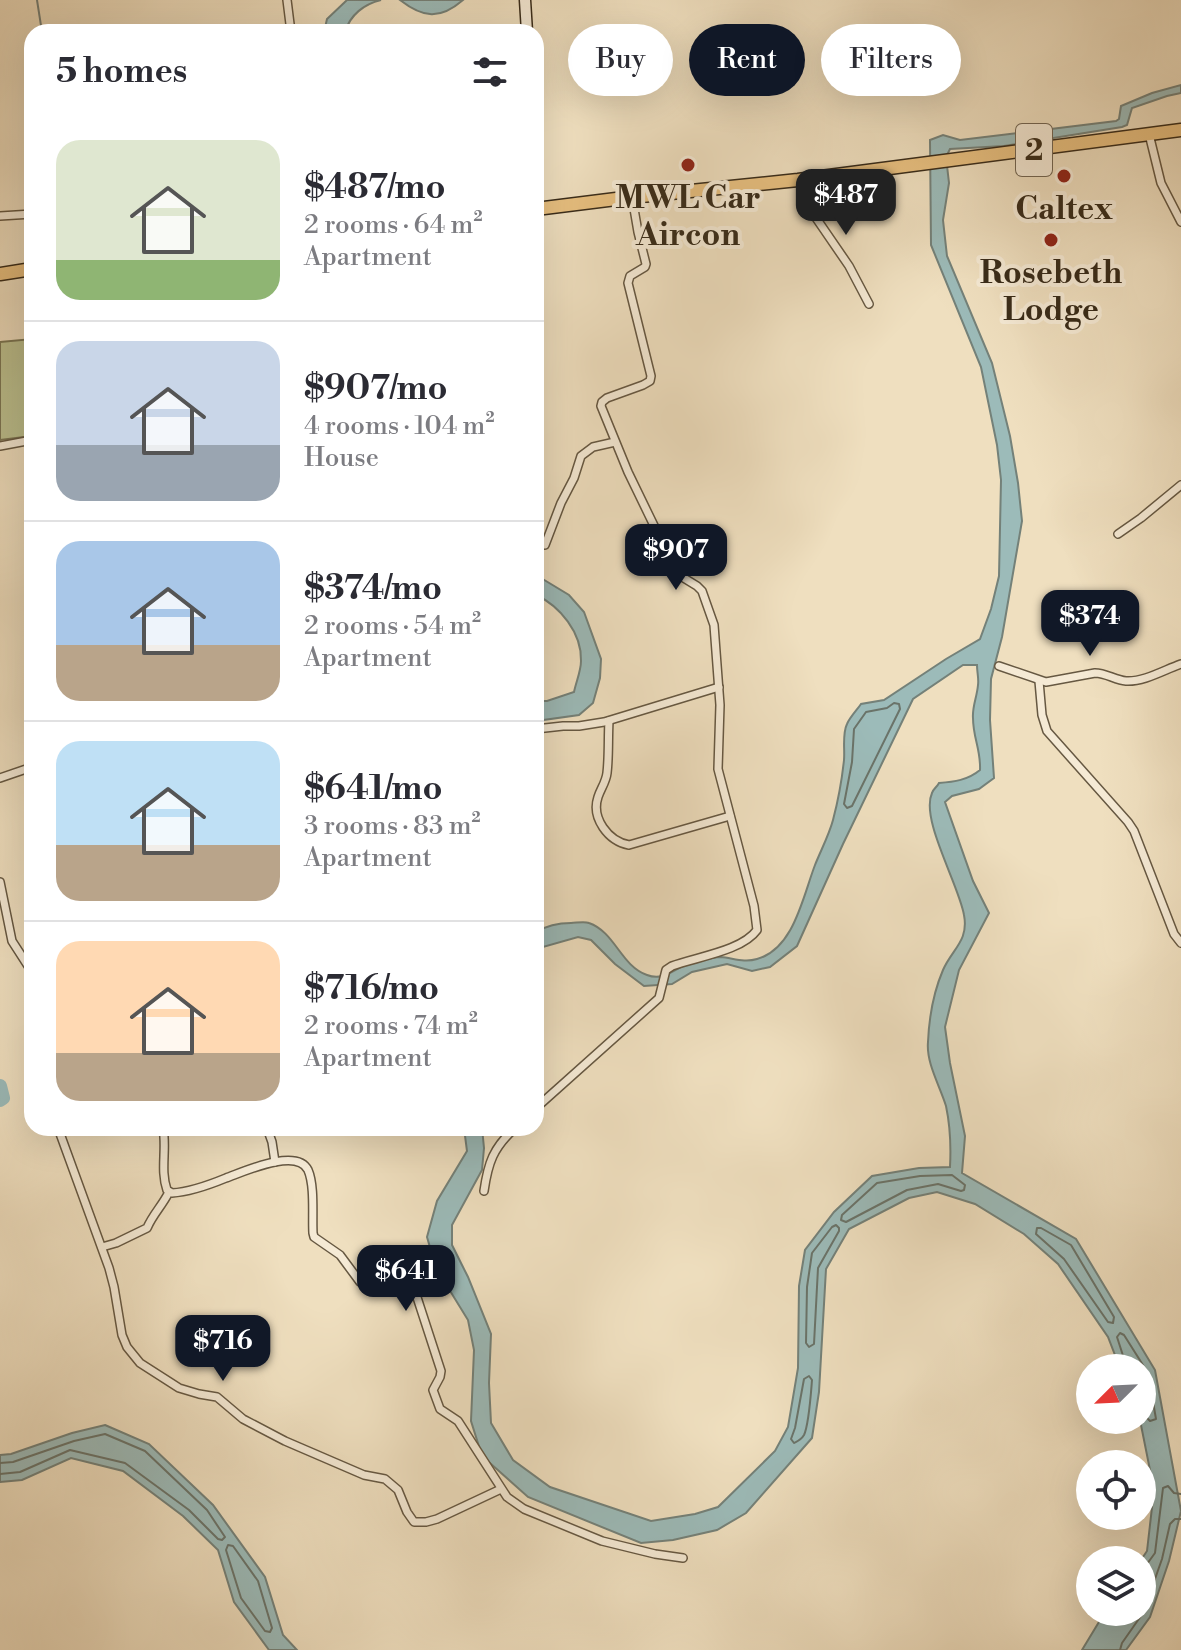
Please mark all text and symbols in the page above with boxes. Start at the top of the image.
chip: Buy [568,24,673,96]
chip: Rent [689,24,805,96]
chip: Filters [821,24,961,96]
icon: filters [468,50,512,94]
text: 5 homes [56,51,187,93]
road number: 2 [1016,124,1052,176]
marker: MWL Car Aircon [679,156,697,174]
text: $487/mo [304,167,445,209]
marker: Caltex [1055,167,1073,185]
pin: $487 [799,169,893,237]
icon: home [120,172,216,268]
place label: MWL Car Aircon [615,178,761,255]
text: $487 [814,179,878,211]
place label: Caltex [1015,189,1113,229]
text: 2 rooms · 64 m² [304,209,483,241]
marker: Rosebeth Lodge [1042,231,1060,249]
text: Apartment [304,241,432,273]
place label: Rosebeth Lodge [980,253,1122,330]
text: $907/mo [304,368,448,410]
icon: home [120,373,216,469]
text: 4 rooms · 104 m² [304,410,494,442]
text: House [304,442,379,474]
pin: $907 [629,524,723,592]
text: $907 [643,534,709,566]
text: $374/mo [304,568,442,610]
icon: home [120,573,216,669]
pin: $374 [1043,590,1137,658]
text: $374 [1059,600,1121,632]
text: 2 rooms · 54 m² [304,610,481,642]
text: Apartment [304,642,432,674]
text: $641/mo [304,768,442,810]
icon: home [120,773,216,869]
text: 3 rooms · 83 m² [304,810,481,842]
text: Apartment [304,842,432,874]
text: $716/mo [304,968,439,1010]
icon: home [120,973,216,1069]
text: 2 rooms · 74 m² [304,1010,478,1042]
text: Apartment [304,1042,432,1074]
pin: $641 [359,1245,453,1313]
text: $641 [375,1255,437,1287]
pin: $716 [176,1315,270,1383]
text: $716 [193,1325,253,1357]
north arrow [1076,1354,1156,1434]
map controls [1076,1354,1156,1626]
button: locate [1076,1450,1156,1530]
button: layers [1076,1546,1156,1626]

